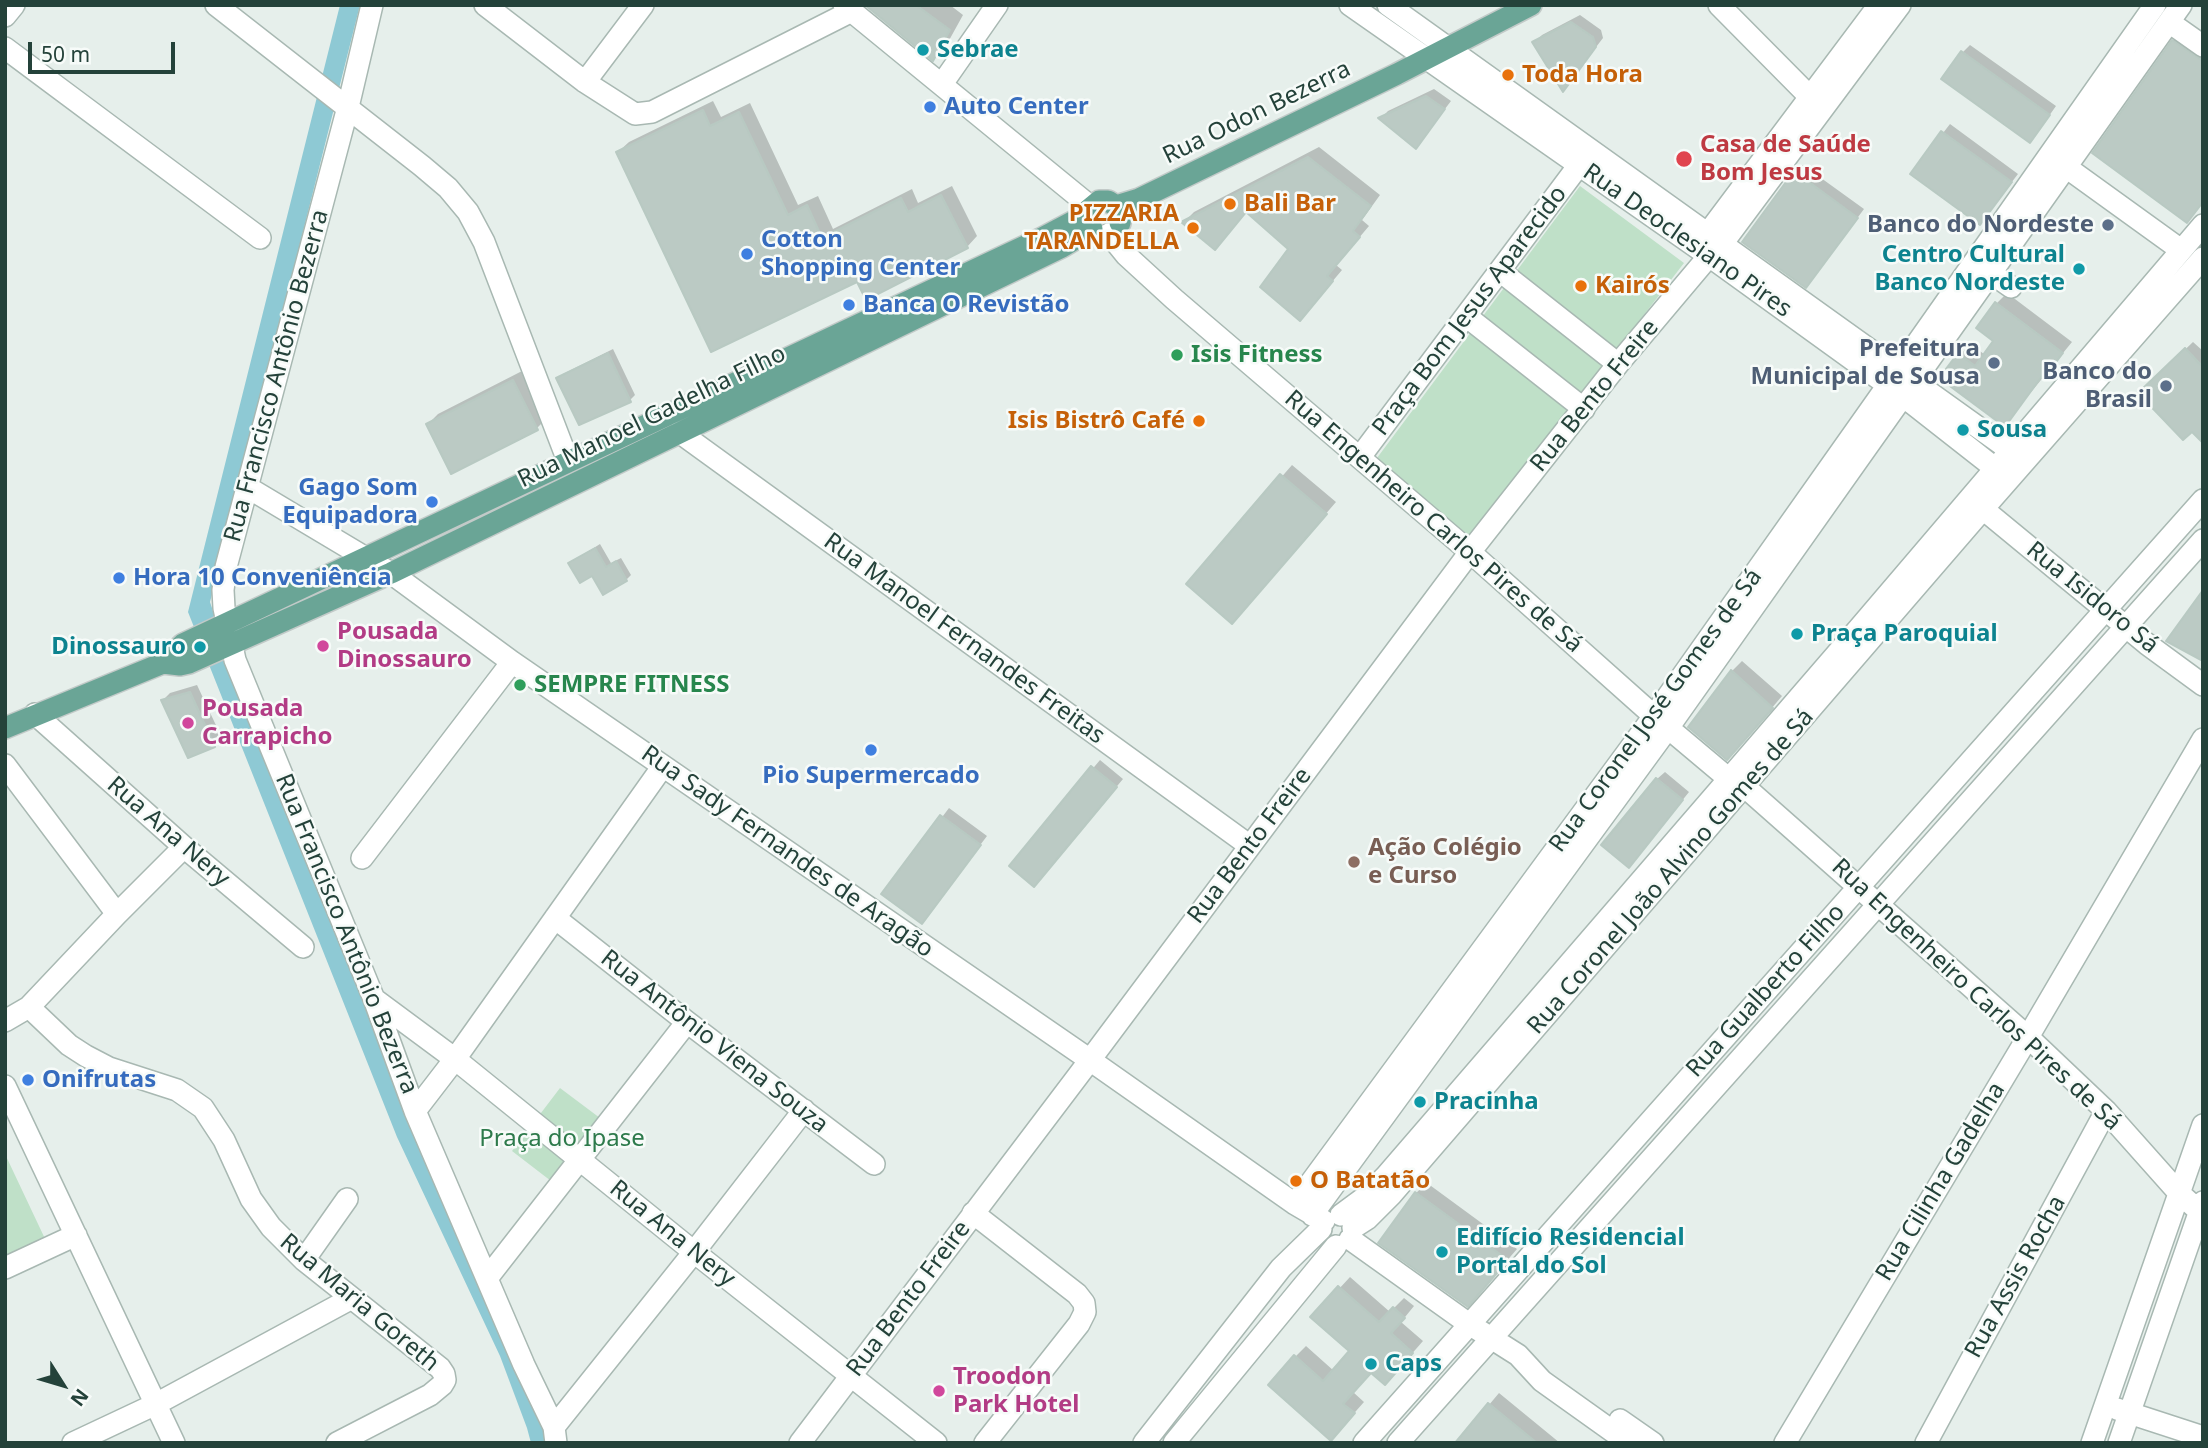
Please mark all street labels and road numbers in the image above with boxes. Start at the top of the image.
street label: Rua Odon Bezerra [1159,55,1355,171]
street label: Rua Deoclesiano Pires [1577,158,1797,324]
street label: Praça Bom Jesus Aparecido [1367,180,1573,442]
street label: Rua Francisco Antônio Bezerra [219,207,335,545]
street label: Rua Bento Freire [1525,314,1665,478]
street label: Rua Manoel Gadelha Filho [513,340,791,494]
street label: Rua Engenheiro Carlos Pires de Sá [1278,385,1588,659]
street label: Rua Manoel Fernandes Freitas [818,527,1110,751]
street label: Rua Isidoro Sá [2020,536,2164,660]
street label: Rua Coronel José Gomes de Sá [1544,564,1768,858]
street label: Rua Coronel João Alvino Gomes de Sá [1522,703,1820,1041]
street label: Rua Sady Fernandes de Aragão [635,740,939,964]
street label: Rua Bento Freire [1182,762,1318,930]
street label: Rua Francisco Antônio Bezerra [268,770,424,1098]
street label: Rua Ana Nery [101,771,235,893]
street label: Rua Engenheiro Carlos Pires de Sá [1825,853,2127,1137]
street label: Rua Gualberto Filho [1681,898,1851,1084]
street label: Rua Antônio Viena Souza [595,944,833,1140]
street label: Rua Cilinha Gadelha [1870,1078,2012,1286]
street label: Rua Ana Nery [603,1175,741,1293]
street label: Rua Assis Rocha [1960,1191,2072,1363]
street label: Rua Bento Freire [841,1215,977,1383]
street label: Rua Maria Goreth [274,1228,444,1378]

